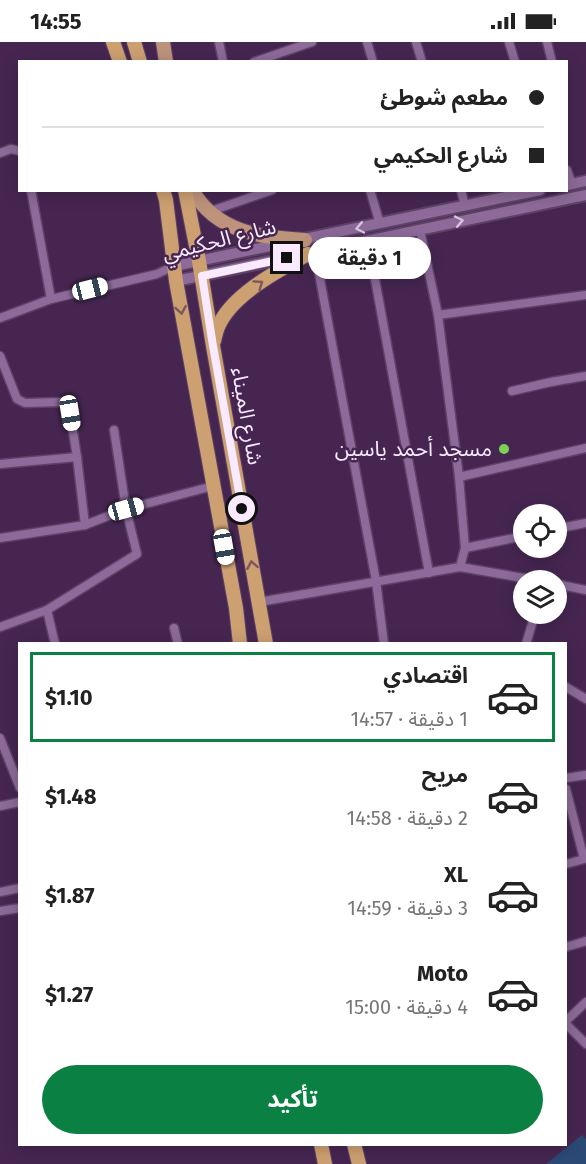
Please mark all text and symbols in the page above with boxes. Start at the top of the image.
text: 14:55 [30,8,82,35]
text: مطعم شوطئ [380,84,508,111]
text: شارع الحكيمي [374,142,508,169]
street label: شارع الحكيمي [159,213,279,269]
one-way arrow [454,216,464,229]
one-way arrow [355,221,365,234]
callout: 1 دقيقة [308,237,431,279]
route end [273,244,300,271]
text: 1 دقيقة [337,246,402,270]
car [70,276,110,302]
one-way arrow [252,280,263,291]
one-way arrow [174,305,187,315]
street label: شارع الميناء [224,365,268,467]
car [58,394,82,432]
place label: مسجد أحمد ياسين [335,436,492,462]
marker: مسجد أحمد ياسين [497,442,511,456]
route start [228,495,255,522]
car [106,496,146,522]
map controls [513,504,567,624]
button: locate [513,504,567,558]
car [212,528,236,566]
one-way arrow [246,560,259,570]
button: layers [513,570,567,624]
text: اقتصادي [383,662,468,689]
icon: car [486,670,540,724]
text: $1.10 [45,684,93,711]
text: 1 دقيقة · 14:57 [350,707,468,731]
text: مريح [422,761,468,788]
icon: car [486,769,540,823]
text: $1.48 [45,783,97,810]
text: 2 دقيقة · 14:58 [347,806,468,830]
text: XL [444,861,468,888]
icon: car [486,868,540,922]
text: $1.87 [45,882,95,909]
text: 3 دقيقة · 14:59 [347,896,468,920]
text: Moto [417,960,468,987]
icon: car [486,967,540,1021]
text: $1.27 [45,981,93,1008]
text: 4 دقيقة · 15:00 [345,995,468,1019]
button: تأكيد [42,1065,543,1134]

